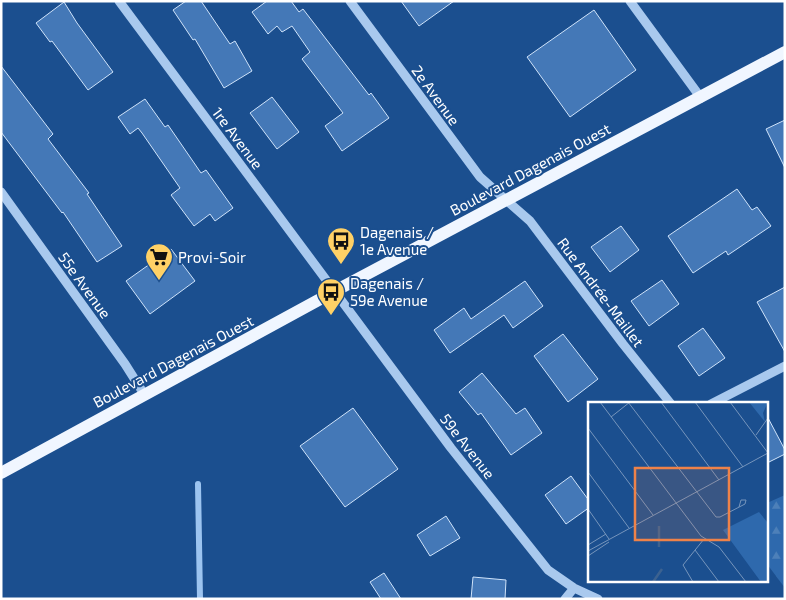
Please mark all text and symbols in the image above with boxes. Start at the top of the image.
street label: 2e Avenue [408,61,464,129]
street label: 1re Avenue [209,103,267,173]
street label: Boulevard Dagenais Ouest [447,119,613,219]
place label: Dagenais / 1e Avenue [360,223,434,258]
bus stop icon: Dagenais / 1e Avenue [326,226,356,265]
street label: Rue Andrée-Maillet [554,234,648,350]
supermarket icon: Provi-Soir [144,242,174,281]
street label: 55e Avenue [55,248,115,322]
place label: Provi-Soir [178,248,246,266]
place label: Dagenais / 59e Avenue [350,274,428,309]
bus stop icon: Dagenais / 59e Avenue [316,277,346,316]
street label: Boulevard Dagenais Ouest [90,311,256,411]
inset map [588,402,768,582]
street label: 59e Avenue [437,410,499,482]

